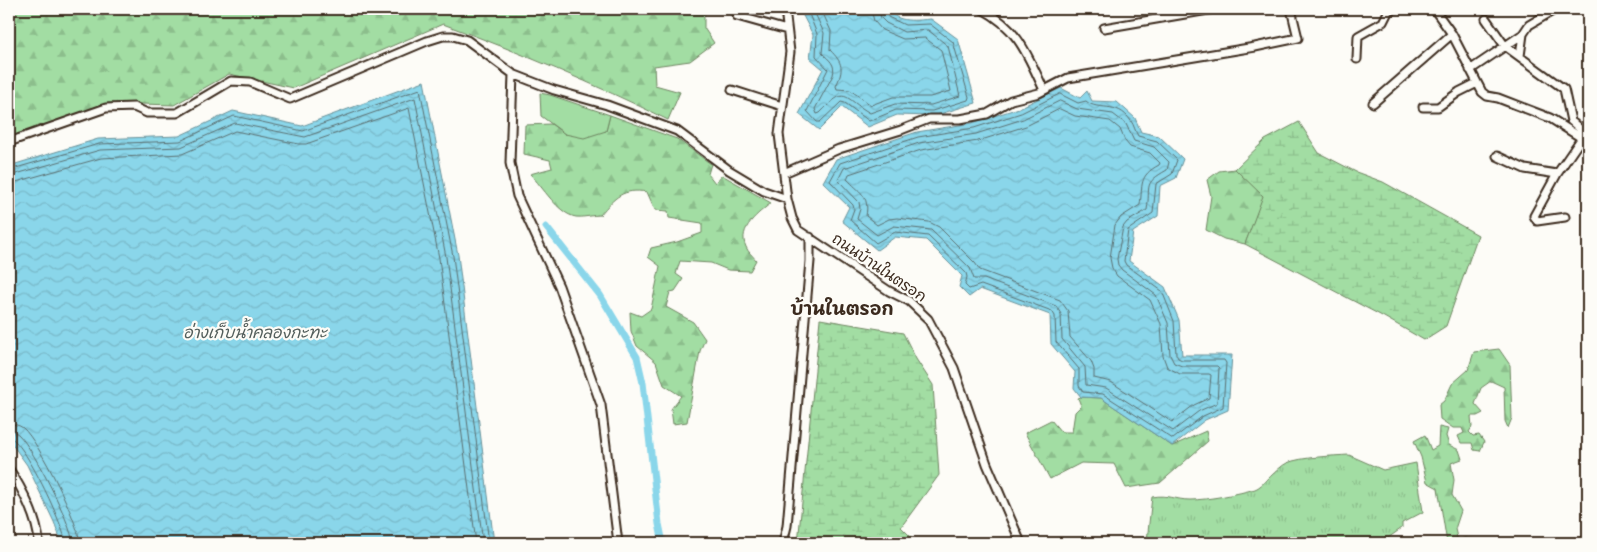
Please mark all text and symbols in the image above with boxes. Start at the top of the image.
street label: ถนนบ้านในตรอก [828,229,930,307]
district label: บ้านในตรอก [791,297,893,321]
water label: อ่างเก็บน้ำคลองกะทะ [183,318,328,343]

